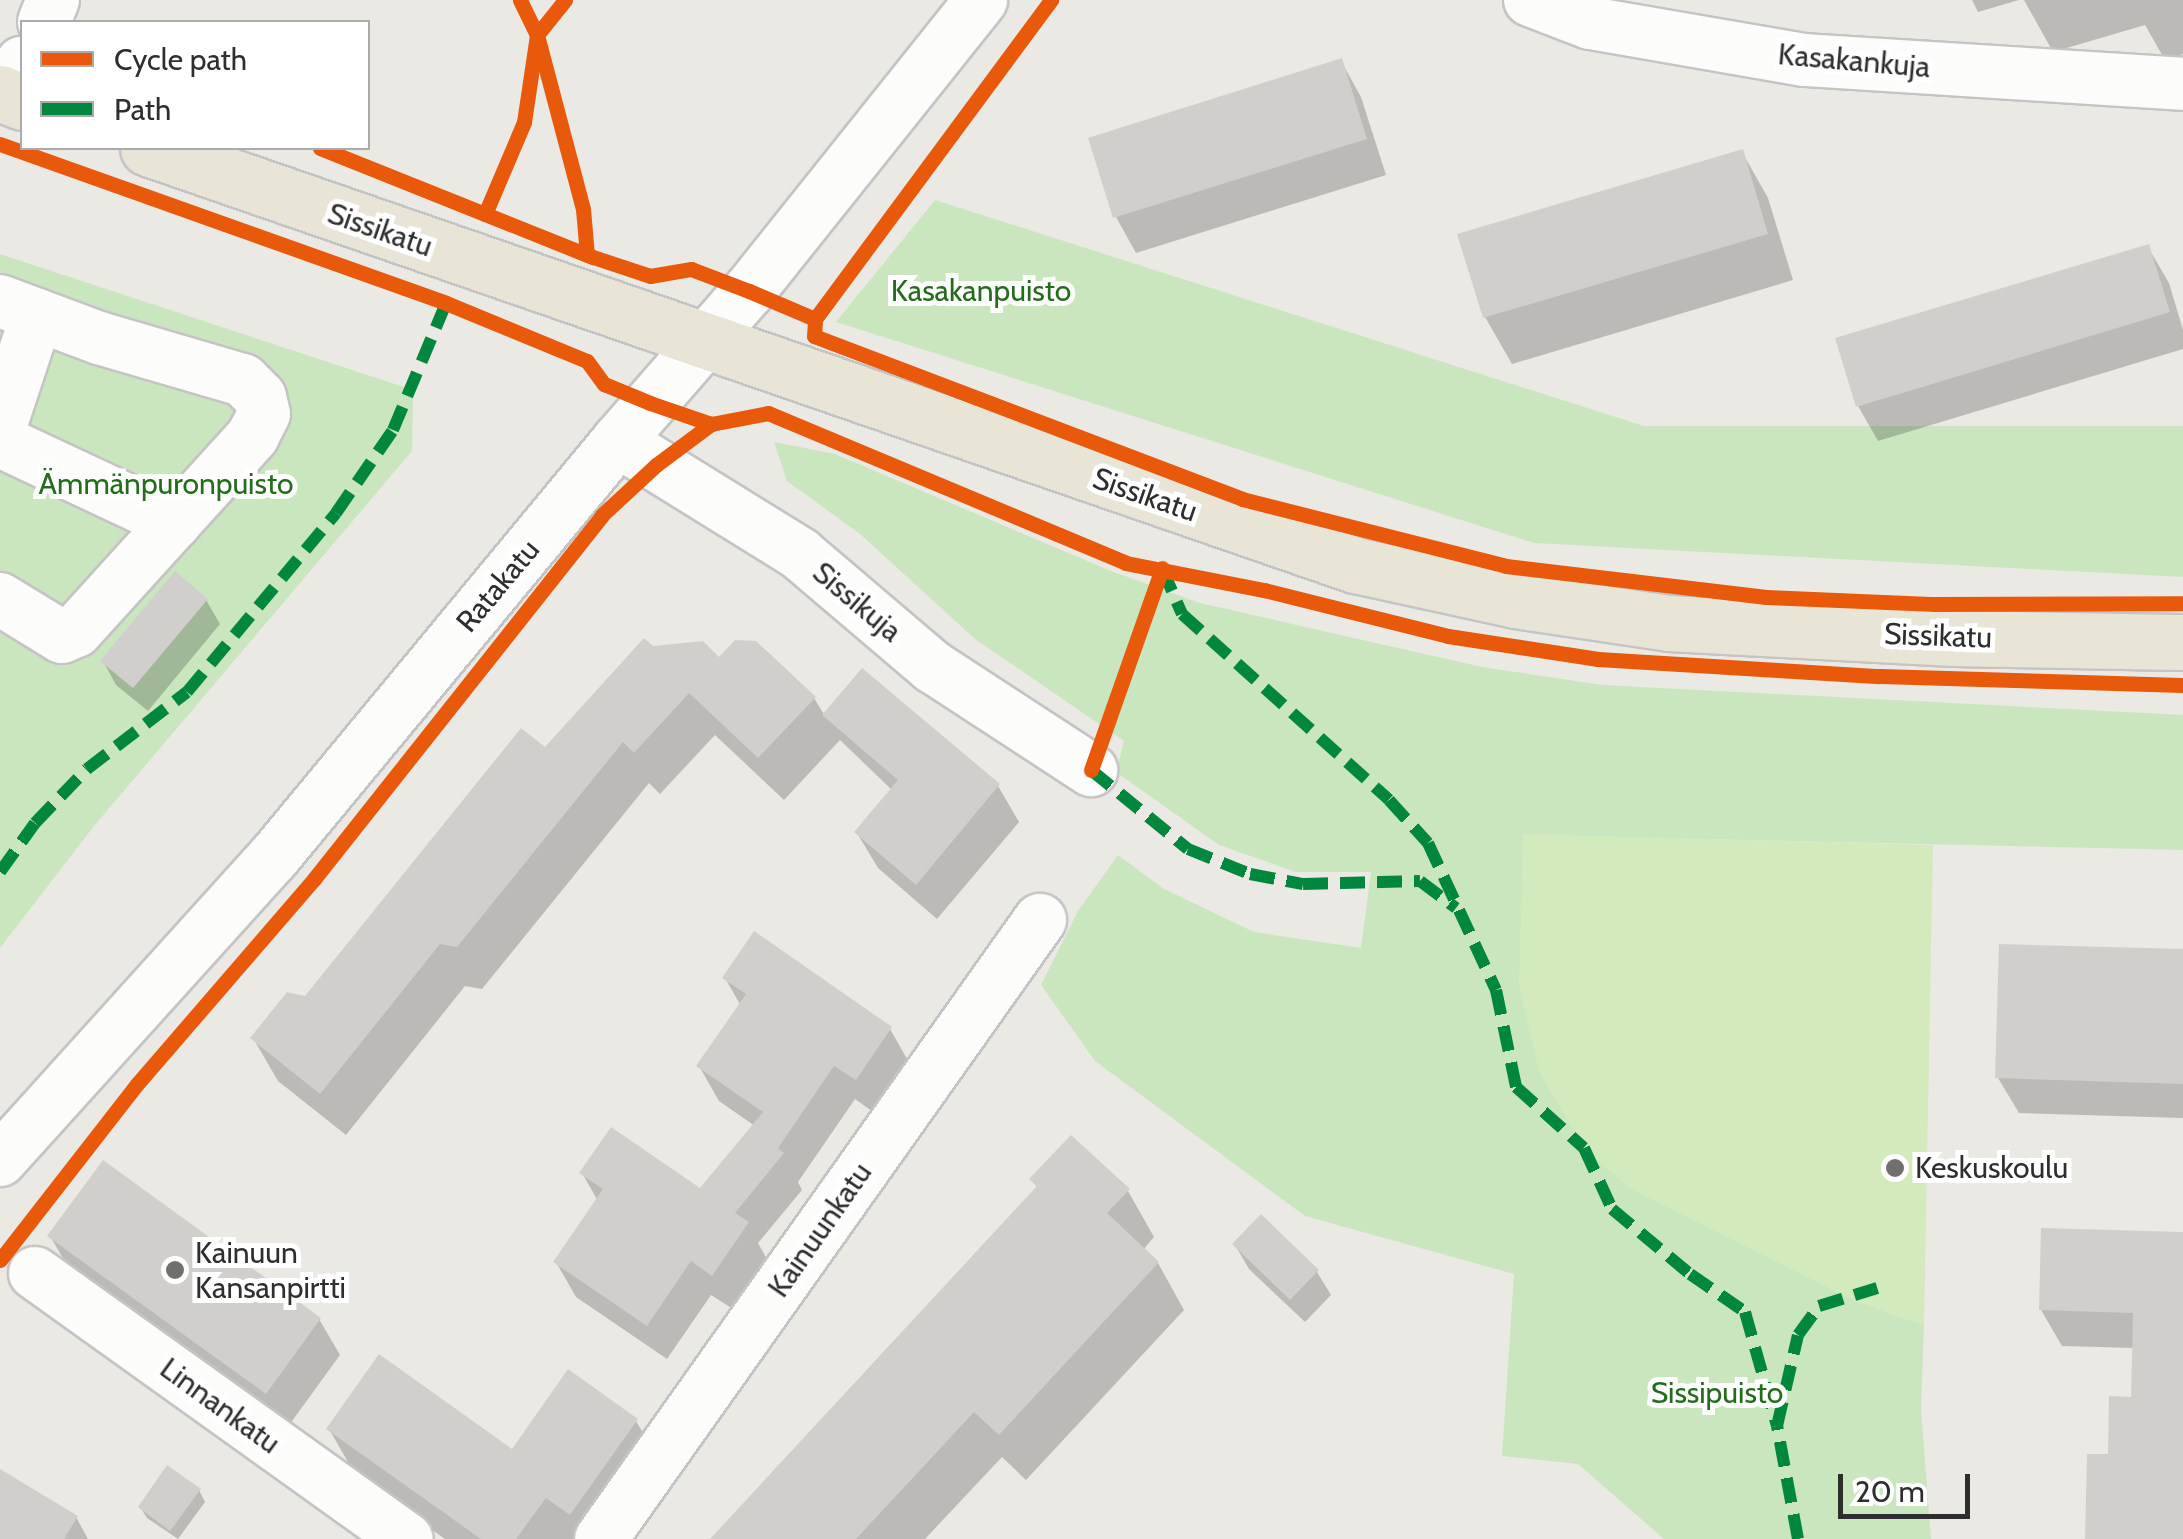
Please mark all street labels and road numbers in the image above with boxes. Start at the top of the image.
street label: Kasakankuja [1776,36,1932,86]
street label: Sissikatu [323,195,437,265]
street label: Sissikatu [1088,460,1202,530]
street label: Ratakatu [449,532,547,640]
street label: Sissikuja [805,555,909,649]
street label: Sissikatu [1883,616,1993,656]
street label: Kainuunkatu [761,1156,879,1304]
street label: Linnankatu [153,1350,287,1462]

